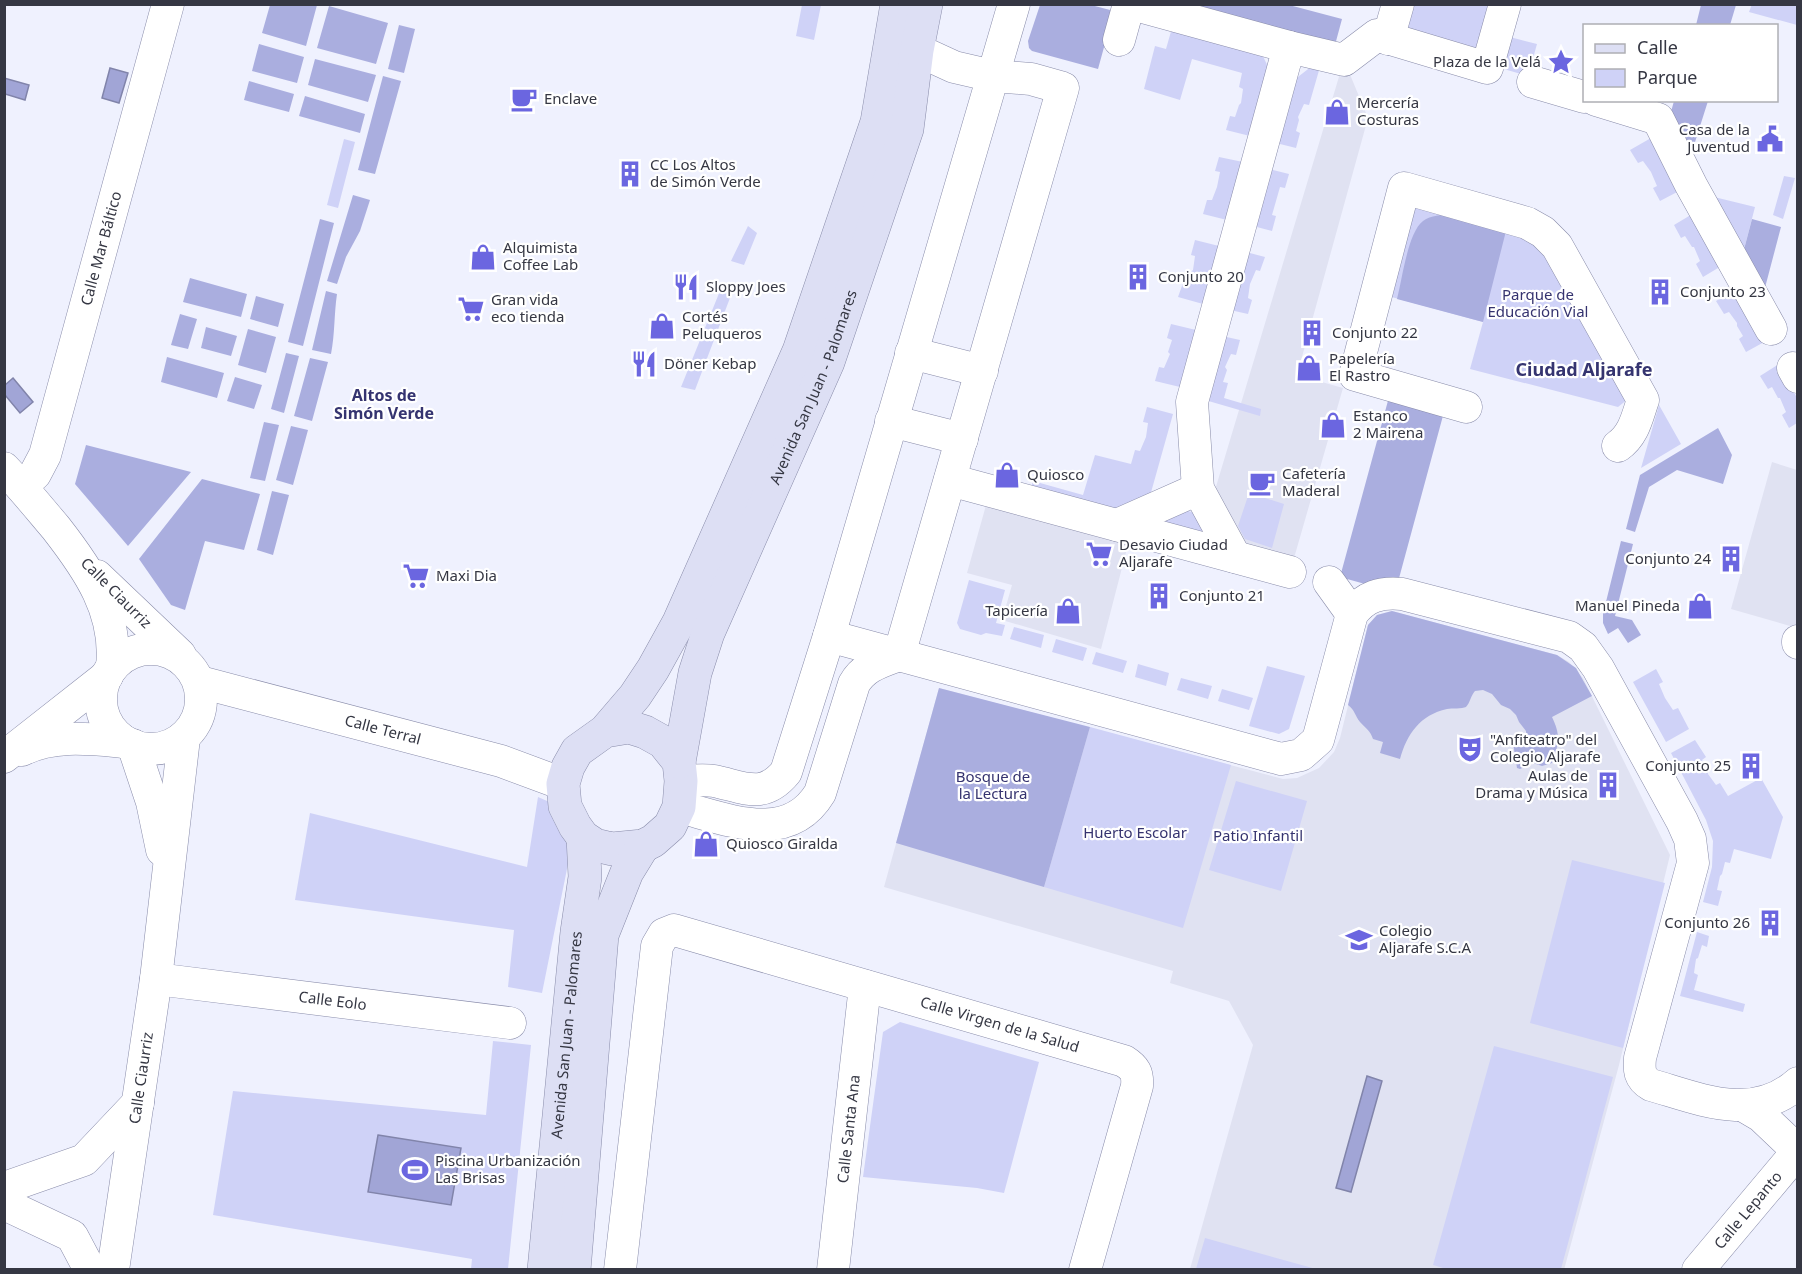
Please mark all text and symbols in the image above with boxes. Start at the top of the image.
legend [1583,24,1778,102]
text: Calle [1637,35,1678,59]
place icon: Plaza de la Velá [1546,47,1576,77]
place label: Plaza de la Velá [1433,51,1541,71]
text: Parque [1637,65,1697,89]
cafe icon: Enclave [509,84,539,114]
place label: Enclave [544,88,597,108]
place label: Mercería Costuras [1357,92,1419,129]
shop icon: Mercería Costuras [1322,97,1352,127]
place label: Casa de la Juventud [1679,119,1750,156]
public building icon: Casa de la Juventud [1755,124,1785,154]
place label: CC Los Altos de Simón Verde [650,154,761,191]
building icon: CC Los Altos de Simón Verde [615,159,645,189]
street label: Calle Mar Báltico [75,189,126,308]
place label: Alquimista Coffee Lab [503,237,578,274]
shop icon: Alquimista Coffee Lab [468,242,498,272]
building icon: Conjunto 20 [1123,262,1153,292]
place label: Conjunto 20 [1158,266,1244,286]
restaurant icon: Sloppy Joes [671,272,701,302]
place label: Sloppy Joes [706,276,786,296]
building icon: Conjunto 23 [1645,277,1675,307]
place label: Conjunto 23 [1680,281,1766,301]
park label: Parque de Educación Vial [1488,284,1588,321]
street label: Avenida San Juan - Palomares [764,287,861,487]
place label: Gran vida eco tienda [491,289,564,326]
supermarket icon: Gran vida eco tienda [456,294,486,324]
place label: Cortés Peluqueros [682,306,762,343]
shop icon: Cortés Peluqueros [647,311,677,341]
building icon: Conjunto 22 [1297,318,1327,348]
place label: Conjunto 22 [1332,322,1418,342]
place label: Papelería El Rastro [1329,348,1395,385]
restaurant icon: Döner Kebap [629,349,659,379]
place label: Döner Kebap [664,353,756,373]
shop icon: Papelería El Rastro [1294,353,1324,383]
district label: Ciudad Aljarafe [1516,357,1653,381]
district label: Altos de Simón Verde [334,384,434,424]
place label: Estanco 2 Mairena [1353,405,1423,442]
shop icon: Estanco 2 Mairena [1318,410,1348,440]
shop icon: Quiosco [992,460,1022,490]
place label: Cafetería Maderal [1282,463,1346,500]
place label: Quiosco [1027,464,1084,484]
cafe icon: Cafetería Maderal [1247,468,1277,498]
place label: Desavio Ciudad Aljarafe [1119,534,1228,571]
supermarket icon: Desavio Ciudad Aljarafe [1084,539,1114,569]
building icon: Conjunto 24 [1716,544,1746,574]
place label: Conjunto 24 [1625,548,1711,568]
street label: Calle Ciaurriz [77,553,156,632]
supermarket icon: Maxi Dia [401,561,431,591]
place label: Maxi Dia [436,565,497,585]
building icon: Conjunto 21 [1144,581,1174,611]
place label: Conjunto 21 [1179,585,1265,605]
shop icon: Manuel Pineda [1685,591,1715,621]
place label: Manuel Pineda [1575,595,1680,615]
shop icon: Tapicería [1053,596,1083,626]
place label: Tapicería [985,600,1048,620]
street label: Calle Terral [343,709,423,749]
place label: "Anfiteatro" del Colegio Aljarafe [1490,729,1601,766]
theatre icon: "Anfiteatro" del Colegio Aljarafe [1455,734,1485,764]
building icon: Conjunto 25 [1736,751,1766,781]
place label: Conjunto 25 [1645,755,1731,775]
place label: Aulas de Drama y Música [1475,765,1588,802]
park label: Bosque de la Lectura [956,766,1030,803]
building icon: Aulas de Drama y Música [1593,770,1623,800]
park label: Huerto Escolar [1083,822,1187,842]
park label: Patio Infantil [1213,825,1303,845]
shop icon: Quiosco Giralda [691,829,721,859]
place label: Quiosco Giralda [726,833,838,853]
building icon: Conjunto 26 [1755,908,1785,938]
place label: Conjunto 26 [1664,912,1750,932]
place label: Colegio Aljarafe S.C.A [1379,920,1472,957]
school or university icon: Colegio Aljarafe S.C.A [1344,925,1374,955]
street label: Avenida San Juan - Palomares [546,930,586,1140]
street label: Calle Eolo [298,986,368,1014]
street label: Calle Virgen de la Salud [918,991,1082,1056]
street label: Calle Ciaurriz [124,1031,157,1125]
street label: Calle Santa Ana [832,1073,864,1184]
place label: Piscina Urbanización Las Brisas [435,1150,581,1187]
sports icon: Piscina Urbanización Las Brisas [400,1155,430,1185]
street label: Calle Lepanto [1709,1167,1786,1253]

